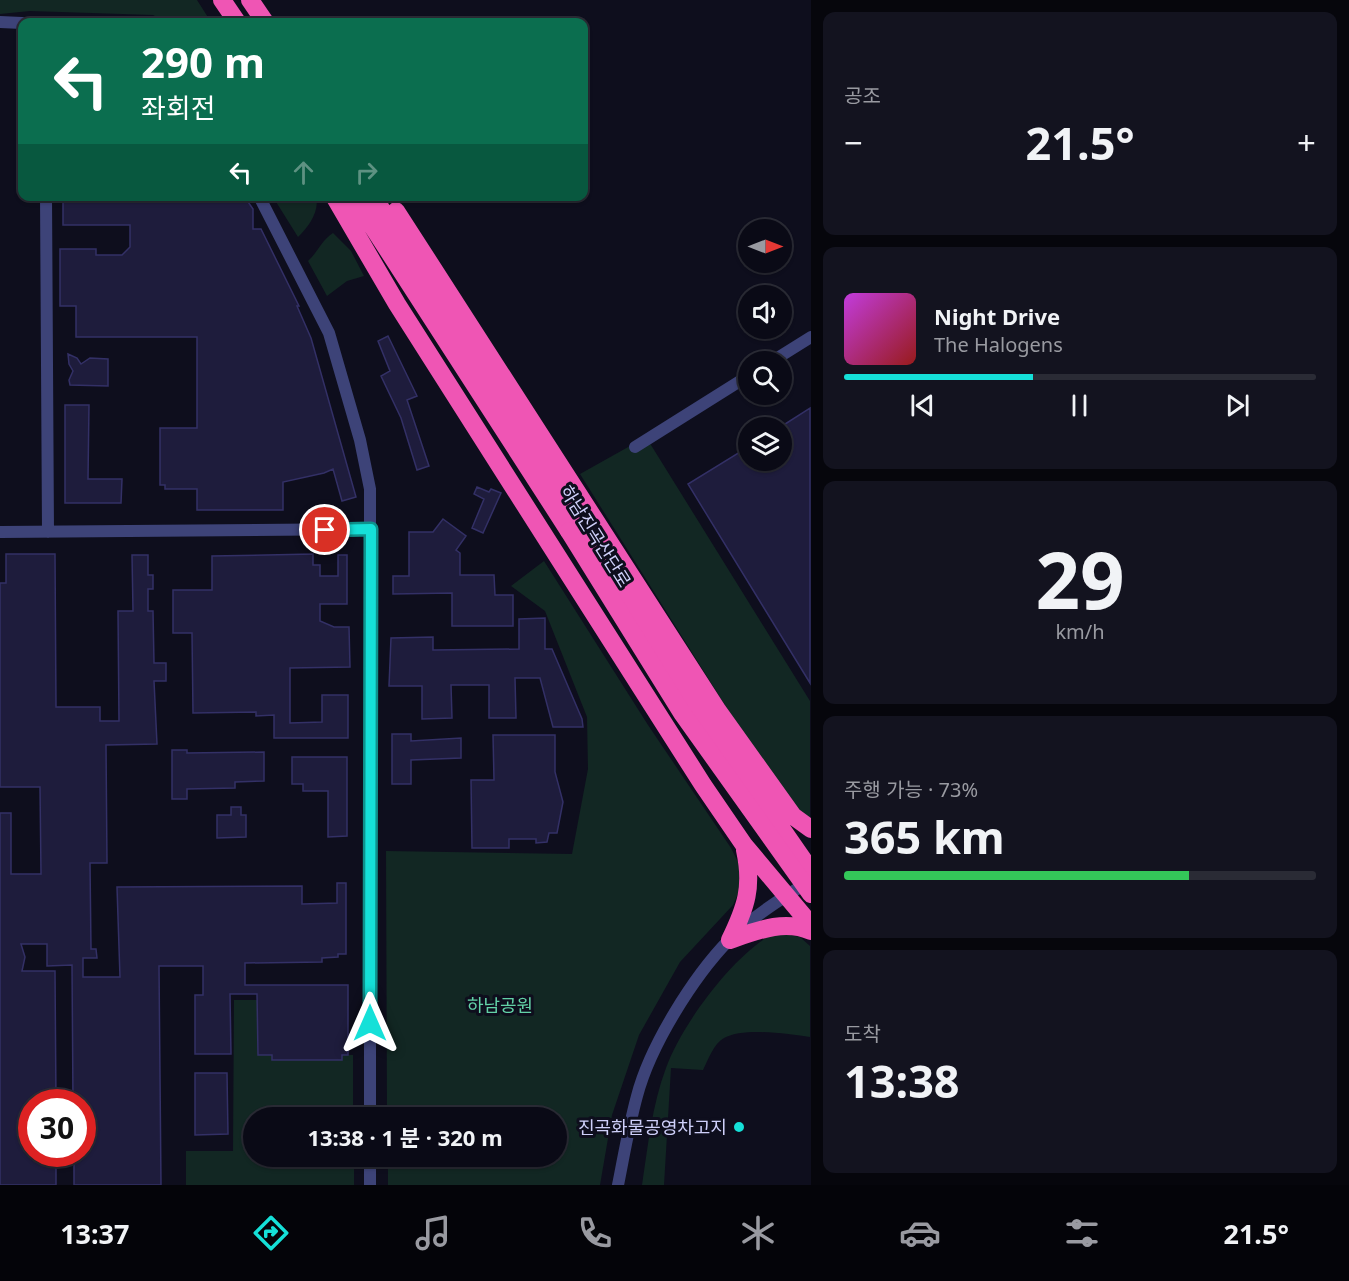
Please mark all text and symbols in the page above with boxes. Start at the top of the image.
text: 290 m [141,33,265,90]
icon: left [42,42,120,120]
text: 공조 [844,82,881,109]
text: 좌회전 [141,89,216,126]
text: 21.5° [1026,112,1134,173]
text: − [844,120,863,165]
text: + [1297,120,1316,165]
icon: left [224,156,257,189]
icon: ahead [287,156,320,189]
icon: right [350,156,383,189]
north arrow [738,219,792,273]
map controls [738,219,792,471]
button: sound [738,285,792,339]
text: Night Drive [934,301,1060,331]
text: The Halogens [934,331,1063,358]
button: search [738,351,792,405]
icon: previous [906,389,939,422]
icon: pause [1063,389,1096,422]
icon: next [1221,389,1254,422]
button: layers [738,417,792,471]
street label: 하남진곡산단로 [555,480,637,592]
pin [299,504,350,555]
icon: arrive [308,513,341,546]
text: 29 [1035,526,1125,632]
text: km/h [1055,618,1105,645]
text: 주행 가능 · 73% [844,776,978,803]
text: 365 km [844,806,1005,867]
position arrow [338,991,402,1055]
park label: 하남공원 [467,993,533,1017]
text: 도착 [844,1020,881,1047]
text: 13:38 [844,1050,960,1111]
speed limit sign: 30 [18,1089,96,1167]
place label: 진곡화물공영차고지 [578,1115,727,1139]
marker: 진곡화물공영차고지 [732,1120,746,1134]
text: 13:38 · 1 분 · 320 m [307,1122,503,1152]
icon: directions [250,1212,292,1254]
icon: music [412,1212,454,1254]
icon: phone [574,1212,616,1254]
icon: climate [737,1212,779,1254]
icon: car [899,1212,941,1254]
icon: filters [1061,1212,1103,1254]
text: 13:37 [60,1215,130,1252]
text: 21.5° [1223,1215,1289,1252]

